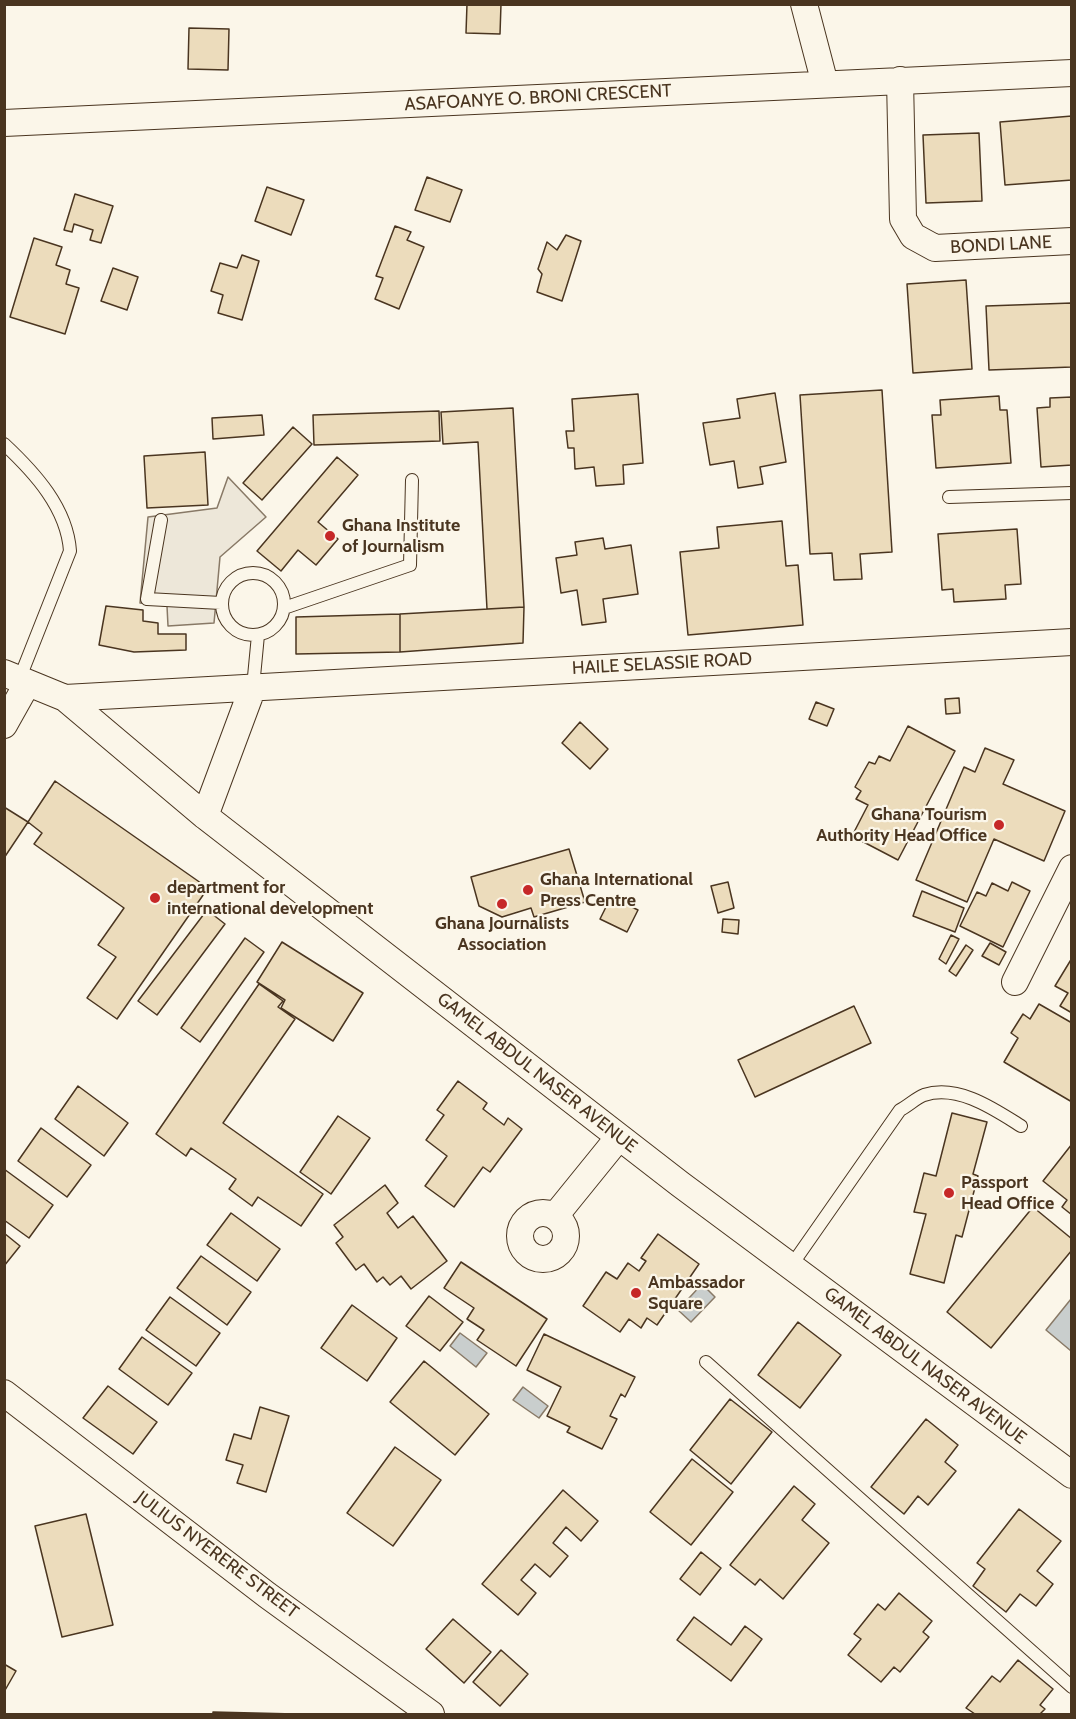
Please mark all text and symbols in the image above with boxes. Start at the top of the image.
street label: ASAFOANYE O. BRONI CRESCENT [404,80,672,116]
street label: BONDI LANE [950,232,1052,258]
place label: Ghana Institute of Journalism [342,515,460,558]
marker: Ghana Institute of Journalism [323,529,337,543]
street label: HAILE SELASSIE ROAD [571,648,753,680]
place label: Ghana Tourism Authority Head Office [816,804,987,846]
marker: Ghana Tourism Authority Head Office [992,818,1006,832]
place label: Ghana International Press Centre [540,869,693,912]
place label: department for international development [167,877,373,920]
marker: Ghana International Press Centre [521,883,535,897]
marker: department for international development [148,891,162,905]
marker: Ghana Journalists Association [495,897,509,911]
place label: Ghana Journalists Association [435,913,569,956]
street label: GAMEL ABDUL NASER AVENUE [433,988,641,1158]
place label: Passport Head Office [961,1172,1054,1214]
marker: Passport Head Office [942,1186,956,1200]
place label: Ambassador Square [648,1272,745,1314]
street label: GAMEL ABDUL NASER AVENUE [820,1283,1030,1449]
marker: Ambassador Square [629,1286,643,1300]
street label: JULIUS NYERERE STREET [131,1487,303,1623]

